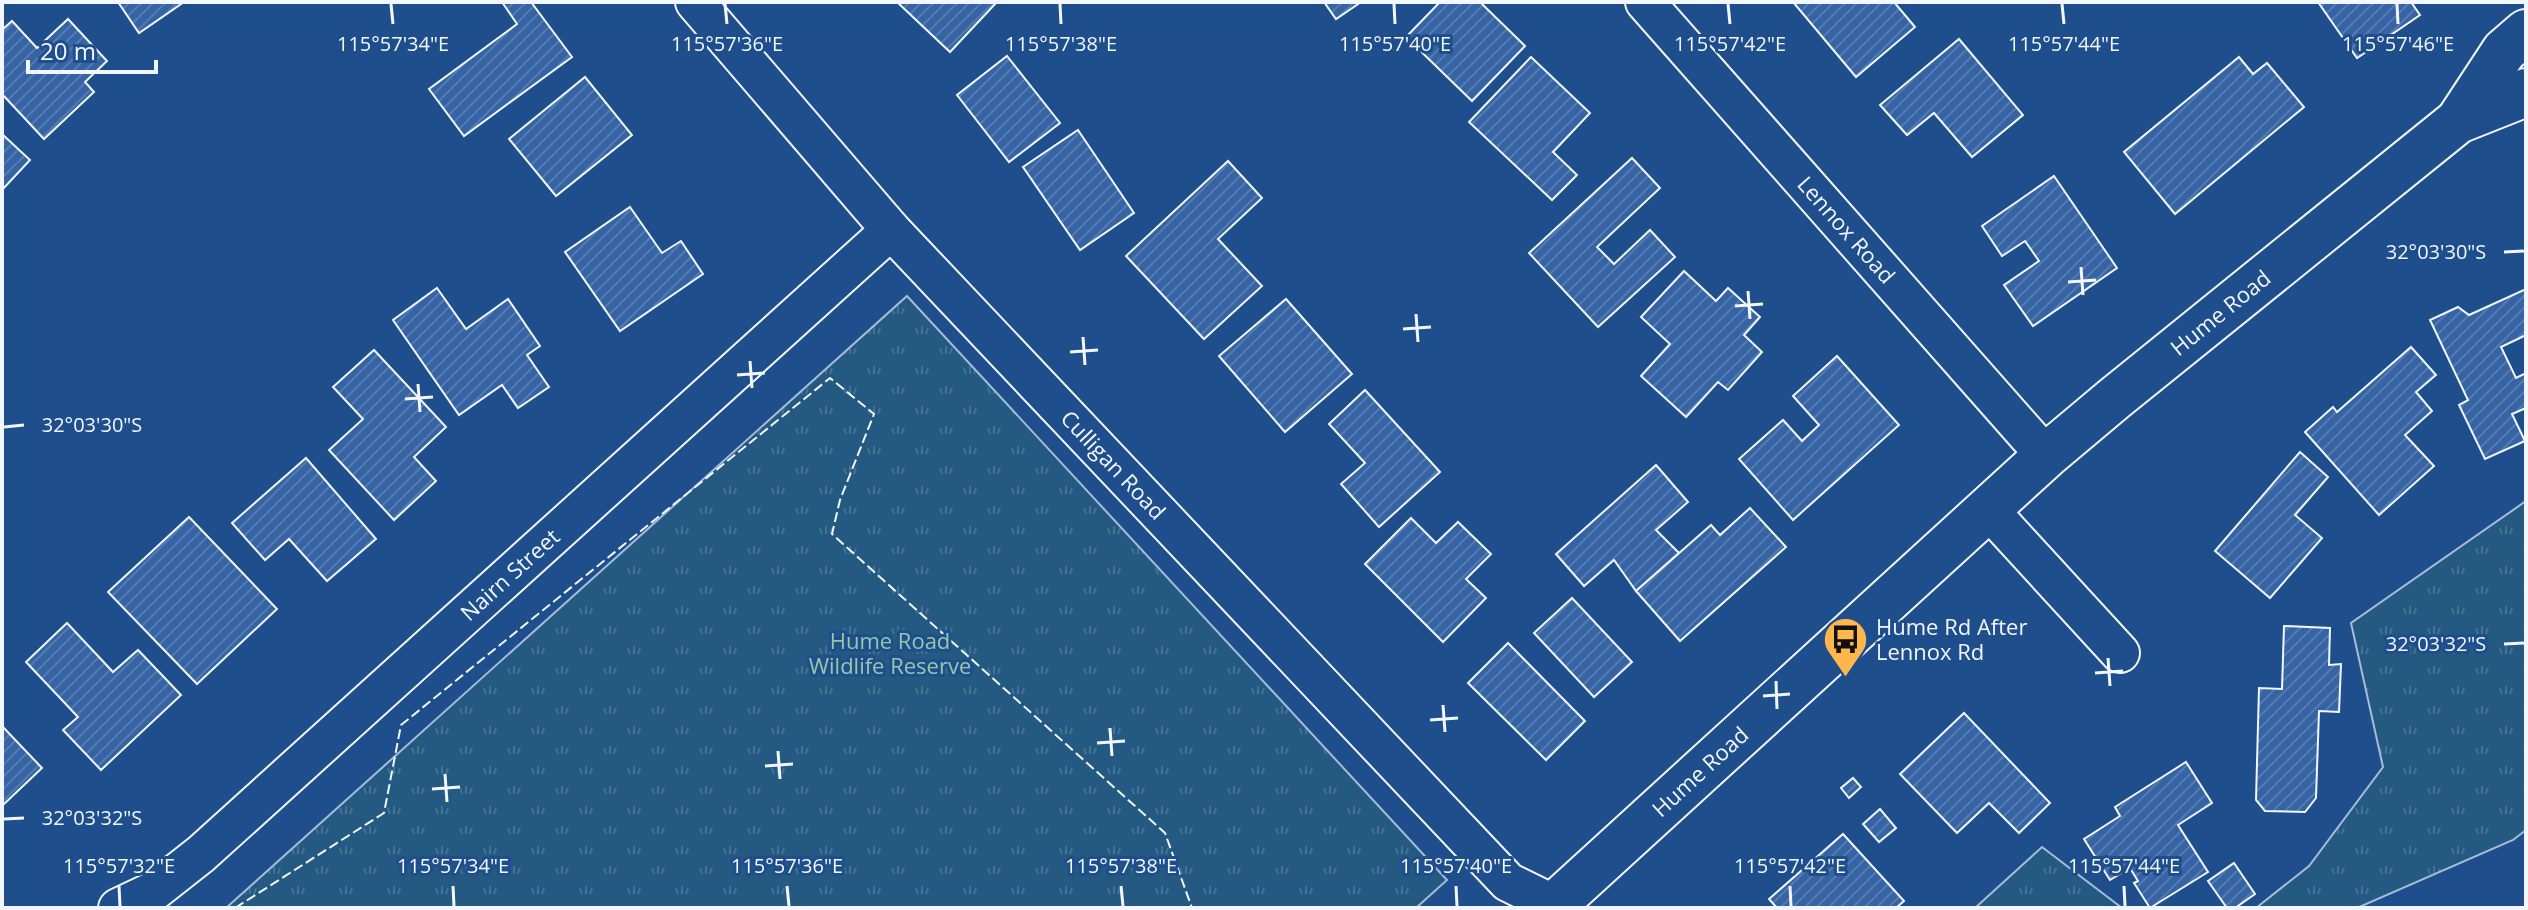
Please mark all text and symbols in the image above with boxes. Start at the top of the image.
scale bar [28,24,156,74]
text: 115°57'34"E [337,30,449,57]
text: 115°57'36"E [671,30,783,57]
text: 115°57'38"E [1005,30,1117,57]
text: 115°57'40"E [1339,30,1451,57]
text: 115°57'42"E [1674,30,1786,57]
text: 115°57'44"E [2008,30,2120,57]
text: 115°57'46"E [2342,30,2454,57]
text: 20 m [40,34,96,67]
street label: Lennox Road [1791,169,1903,289]
text: 32°03'30"S [2386,238,2486,265]
street label: Hume Road [2163,262,2276,362]
street label: Culligan Road [1055,403,1173,525]
text: 32°03'30"S [42,411,142,438]
street label: Nairn Street [453,521,565,627]
place label: Hume Rd After Lennox Rd [1876,611,2027,666]
bus stop icon: Hume Rd After Lennox Rd [1821,616,1869,679]
park label: Hume Road Wildlife Reserve [809,625,971,680]
text: 32°03'32"S [2386,630,2486,657]
street label: Hume Road [1645,719,1754,823]
text: 32°03'32"S [42,804,142,831]
text: 115°57'32"E [63,852,175,879]
text: 115°57'34"E [397,852,509,879]
text: 115°57'36"E [731,852,843,879]
text: 115°57'38"E [1065,852,1177,879]
text: 115°57'40"E [1400,852,1512,879]
text: 115°57'42"E [1734,852,1846,879]
text: 115°57'44"E [2068,852,2180,879]

